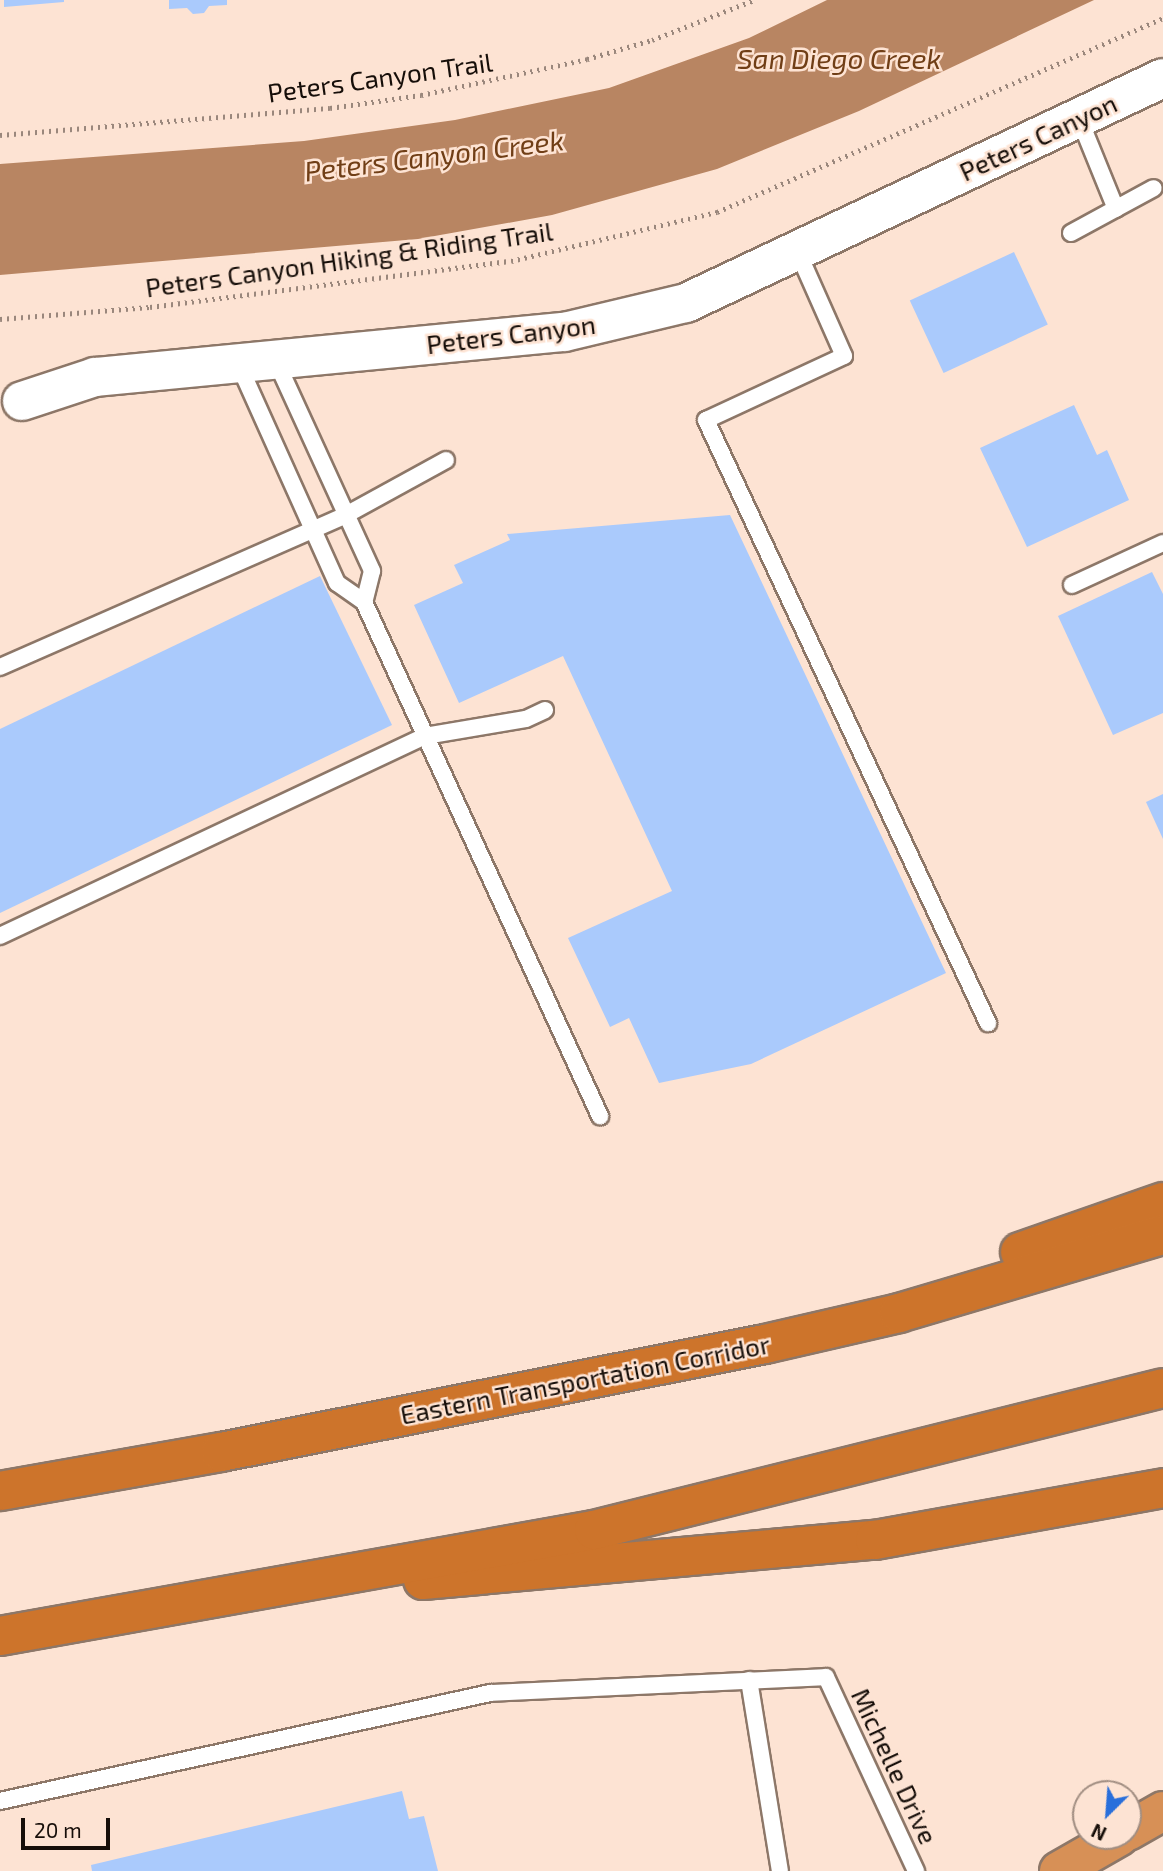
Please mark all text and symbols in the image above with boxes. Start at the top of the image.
water label: San Diego Creek [737,41,941,75]
street label: Peters Canyon Trail [265,46,495,108]
street label: Peters Canyon [954,87,1122,187]
water label: Peters Canyon Creek [302,122,566,188]
street label: Peters Canyon Hiking & Riding Trail [143,215,555,303]
street label: Peters Canyon [425,308,597,360]
street label: Eastern Transportation Corridor [397,1328,773,1430]
street label: Michelle Drive [845,1683,945,1849]
north arrow [1072,1780,1142,1850]
scale bar [24,1804,114,1848]
text: 20 m [34,1817,82,1842]
text: N [1088,1819,1110,1846]

